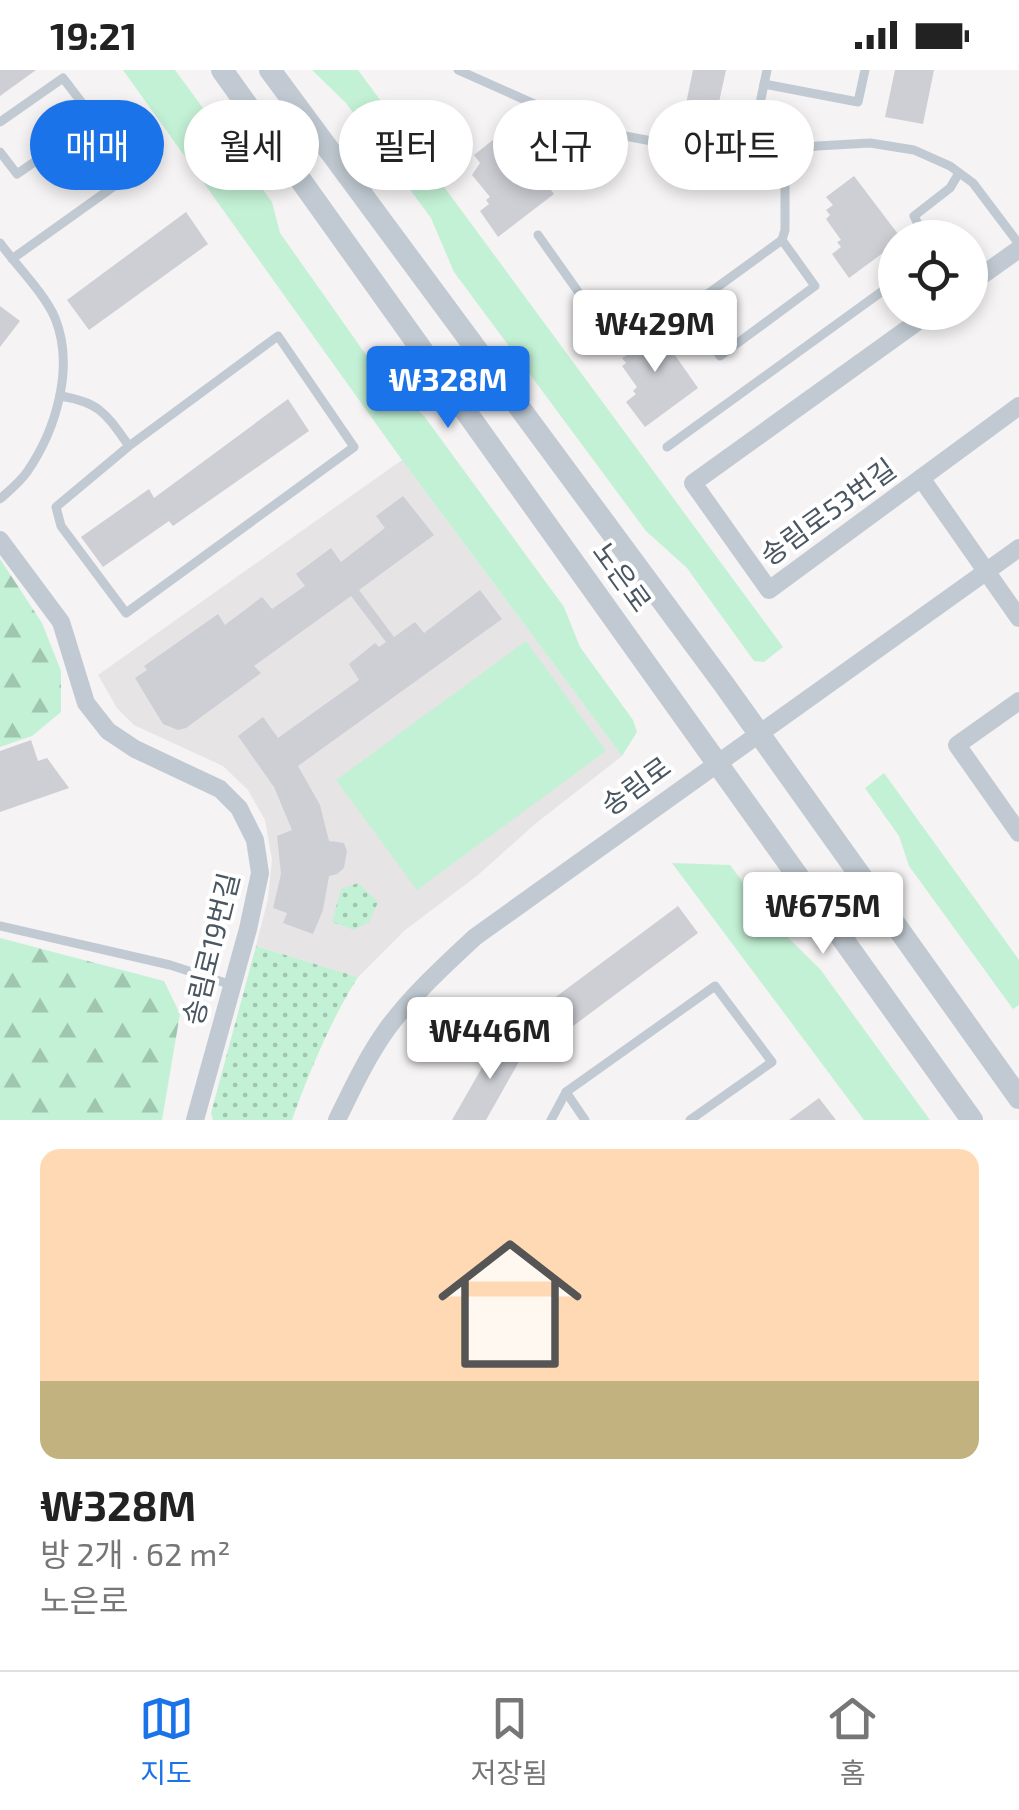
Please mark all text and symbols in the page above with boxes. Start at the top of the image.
text: 19:21 [50,12,137,58]
chip: 매매 [30,100,164,190]
chip: 월세 [184,100,319,190]
chip: 필터 [339,100,473,190]
chip: 신규 [493,100,628,190]
chip: 아파트 [648,100,814,190]
map controls [878,220,988,330]
button: locate [878,220,988,330]
pin: ₩429M [585,290,725,375]
text: ₩429M [595,303,715,341]
pin: ₩328M [378,346,518,431]
text: ₩328M [389,359,507,397]
street label: 송림로53번길 [753,451,902,572]
street label: 노은로 [586,535,659,618]
street label: 송림로 [594,749,677,822]
street label: 송림로19번길 [175,869,245,1029]
pin: ₩675M [753,872,893,957]
text: ₩675M [765,885,881,923]
pin: ₩446M [420,997,560,1082]
text: ₩446M [429,1010,551,1048]
icon: home [420,1214,600,1394]
text: ₩328M [40,1479,196,1529]
text: 방 2개 · 62 m² [40,1534,231,1572]
text: 노은로 [40,1580,128,1618]
tab: 지도 [139,1691,194,1791]
tab: 저장됨 [471,1691,548,1791]
tab: 홈 [825,1691,880,1791]

